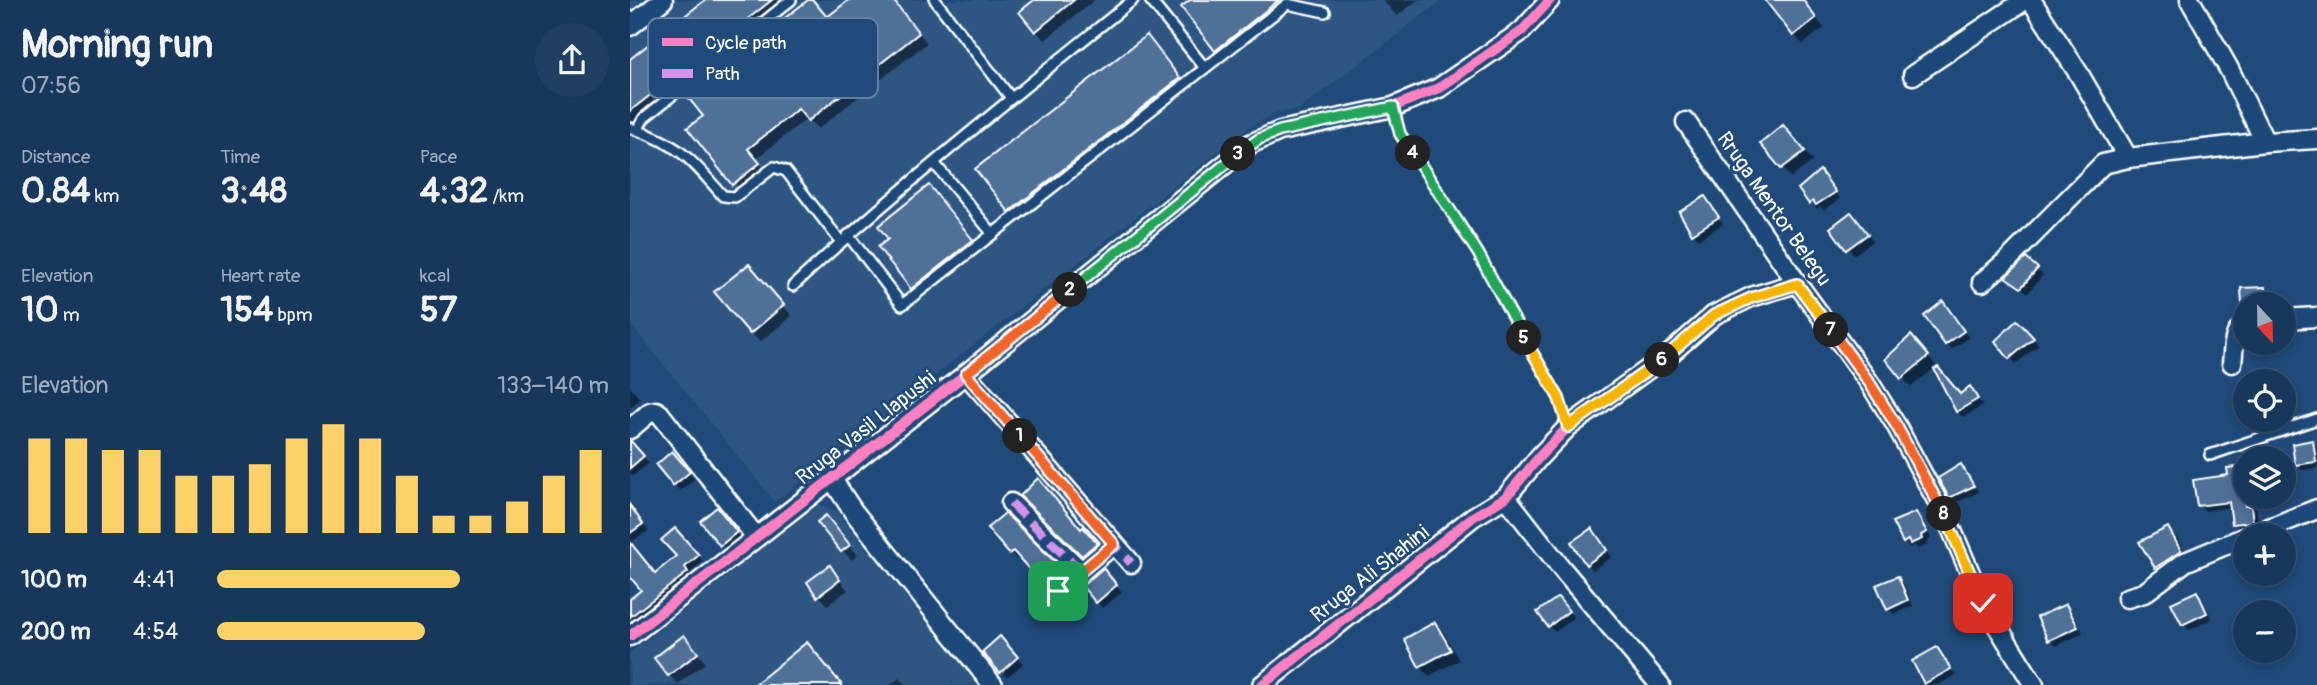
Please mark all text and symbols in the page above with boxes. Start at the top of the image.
legend [648,18,878,98]
text: Morning run [21,21,213,69]
button: share [535,23,609,97]
text: Cycle path [705,31,786,55]
text: Path [705,62,740,86]
text: 07:56 [21,71,81,100]
street label: Rruga Mentor Belegu [1711,127,1837,291]
pin: 3 [1220,136,1256,172]
pin: 4 [1396,136,1430,170]
text: 4 [1407,140,1418,164]
text: 3 [1232,141,1243,165]
text: Distance [21,145,90,169]
text: Time [220,145,260,169]
text: Pace [420,145,457,169]
text: 0.84 [21,169,91,213]
text: 3:48 [220,169,287,213]
text: 4:32 [420,169,488,213]
text: km [91,184,119,208]
text: /km [488,184,524,208]
text: Elevation [21,264,93,288]
text: Heart rate [220,264,300,288]
text: kcal [420,264,451,288]
pin: 2 [1052,272,1088,308]
text: 2 [1064,277,1075,301]
text: 10 [21,288,59,332]
text: 154 [220,288,273,332]
text: 57 [420,288,457,332]
north arrow [2233,292,2296,355]
map controls [2233,292,2296,663]
text: m [59,303,80,327]
text: bpm [273,303,313,327]
pin: 7 [1814,312,1848,348]
text: 7 [1825,317,1836,341]
pin: 5 [1506,320,1542,356]
text: 5 [1518,325,1529,349]
pin: 6 [1644,342,1680,378]
text: 6 [1656,347,1667,371]
street label: Rruga Vasil Llapushi [791,365,942,491]
button: locate [2233,369,2296,432]
text: Elevation [21,371,109,400]
text: 133–140 m [497,371,609,400]
pin: 1 [1002,418,1038,453]
text: 1 [1016,423,1023,447]
button: layers [2233,446,2296,509]
pin: 8 [1926,496,1962,532]
text: 8 [1939,501,1948,525]
street label: Rruga Ali Shahini [1305,519,1435,629]
button: + [2233,523,2296,586]
pin [1028,561,1088,621]
text: 100 m [21,565,87,594]
text: 4:41 [133,565,175,594]
icon: arrive [1039,572,1077,610]
pin [1953,573,2013,633]
icon: check [1964,584,2002,622]
button: − [2233,600,2296,663]
text: 200 m [21,617,91,646]
text: 4:54 [133,617,178,646]

